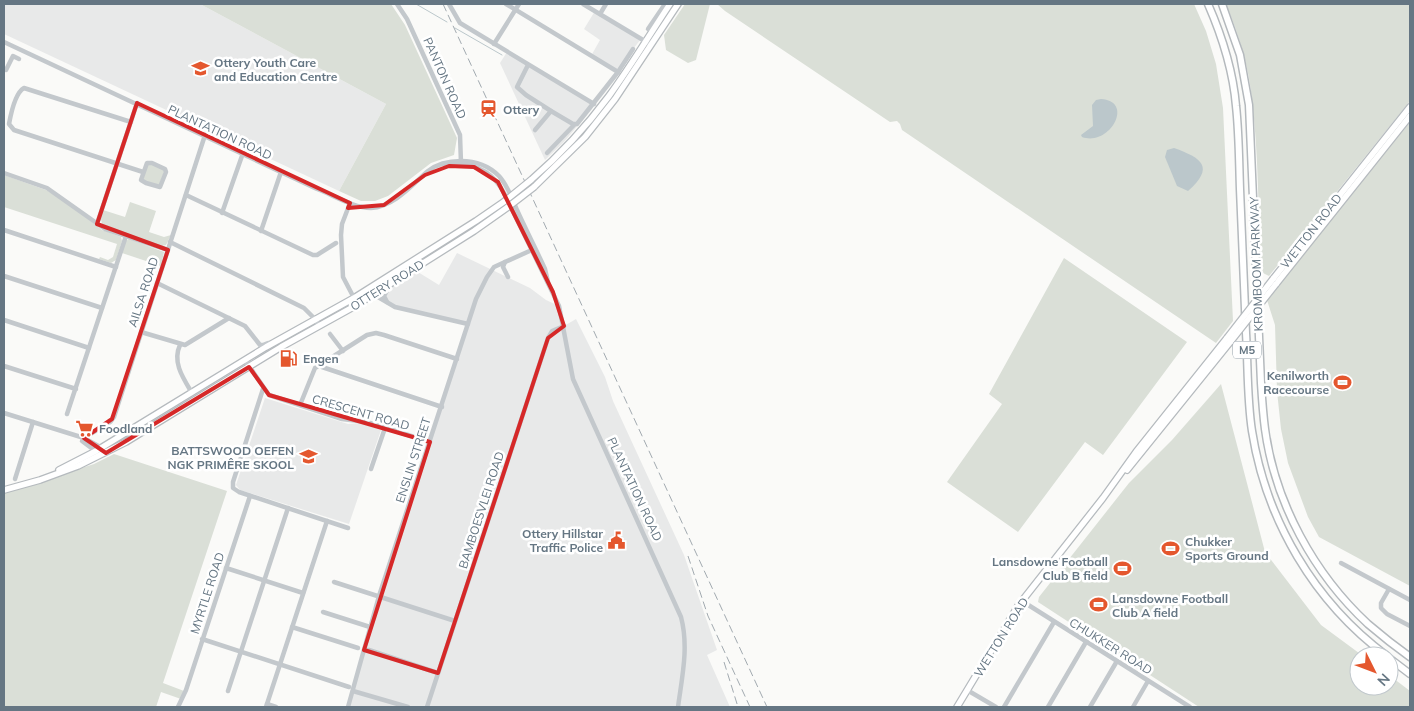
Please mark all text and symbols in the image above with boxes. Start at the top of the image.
street label: PANTON ROAD [420,35,470,121]
place label: Ottery Youth Care and Education Centre [214,55,338,84]
school or university icon: Ottery Youth Care and Education Centre [190,59,210,79]
station icon: Ottery [479,99,499,119]
street label: PLANTATION ROAD [166,101,274,163]
place label: Ottery [503,102,540,117]
street label: WETTON ROAD [1277,191,1345,271]
street label: KROMBOOM PARKWAY [1246,196,1266,332]
street label: AILSA ROAD [125,255,161,329]
street label: OTTERY ROAD [347,256,427,314]
road number: M5 [1233,342,1261,358]
fuel station icon: Engen [279,348,299,368]
place label: Engen [303,351,339,366]
place label: Kenilworth Racecourse [1263,368,1329,397]
sports icon: Kenilworth Racecourse [1333,372,1353,392]
street label: CRESCENT ROAD [311,391,411,433]
street label: ENSLIN STREET [392,415,434,505]
supermarket icon: Foodland [75,418,95,438]
place label: Foodland [99,421,153,436]
street label: PLANTATION ROAD [604,435,666,543]
place label: BATTSWOOD OEFEN NGK PRIMÊRE SKOOL [168,443,294,472]
school or university icon: BATTSWOOD OEFEN NGK PRIMÊRE SKOOL [298,447,318,467]
street label: BAMBOESVLEI ROAD [455,450,507,570]
place label: Ottery Hillstar Traffic Police [522,526,603,555]
public building icon: Ottery Hillstar Traffic Police [607,530,627,550]
place label: Chukker Sports Ground [1185,534,1269,563]
sports icon: Chukker Sports Ground [1161,538,1181,558]
street label: MYRTLE ROAD [187,550,227,636]
place label: Lansdowne Football Club B field [992,554,1108,583]
sports icon: Lansdowne Football Club B field [1112,558,1132,578]
place label: Lansdowne Football Club A field [1112,591,1228,620]
street label: WETTON ROAD [971,594,1031,680]
sports icon: Lansdowne Football Club A field [1088,595,1108,615]
street label: CHUKKER ROAD [1067,614,1155,678]
north arrow [1349,646,1399,696]
text: N [1373,670,1394,690]

